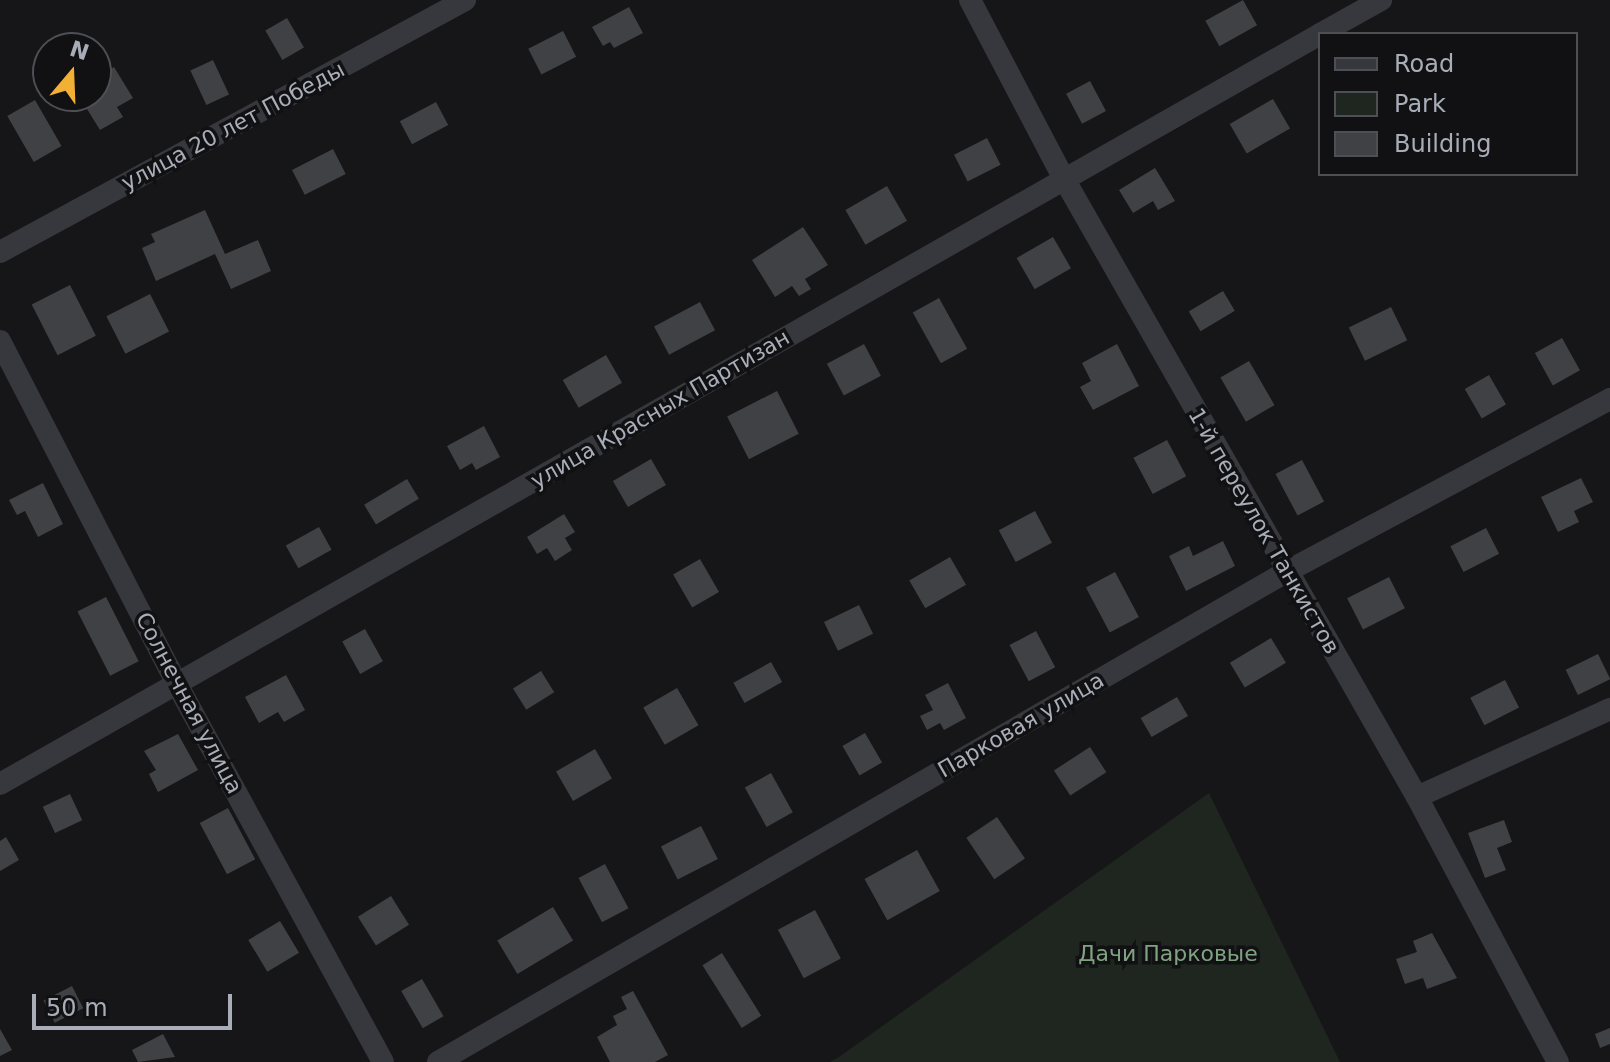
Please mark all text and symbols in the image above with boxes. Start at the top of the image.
north arrow [32,32,112,112]
legend [1318,32,1578,176]
text: N [67,36,92,66]
text: Road [1394,50,1454,78]
street label: улица 20 лет Победы [117,56,349,196]
text: Park [1394,90,1446,118]
text: Building [1394,130,1491,158]
street label: улица Красных Партизан [526,324,794,494]
street label: 1-й переулок Танкистов [1183,403,1345,659]
street label: Солнечная улица [130,608,248,798]
street label: Парковая улица [933,667,1109,783]
park label: Дачи Парковые [1078,941,1258,967]
scale bar [36,978,236,1028]
text: 50 m [46,994,108,1022]

